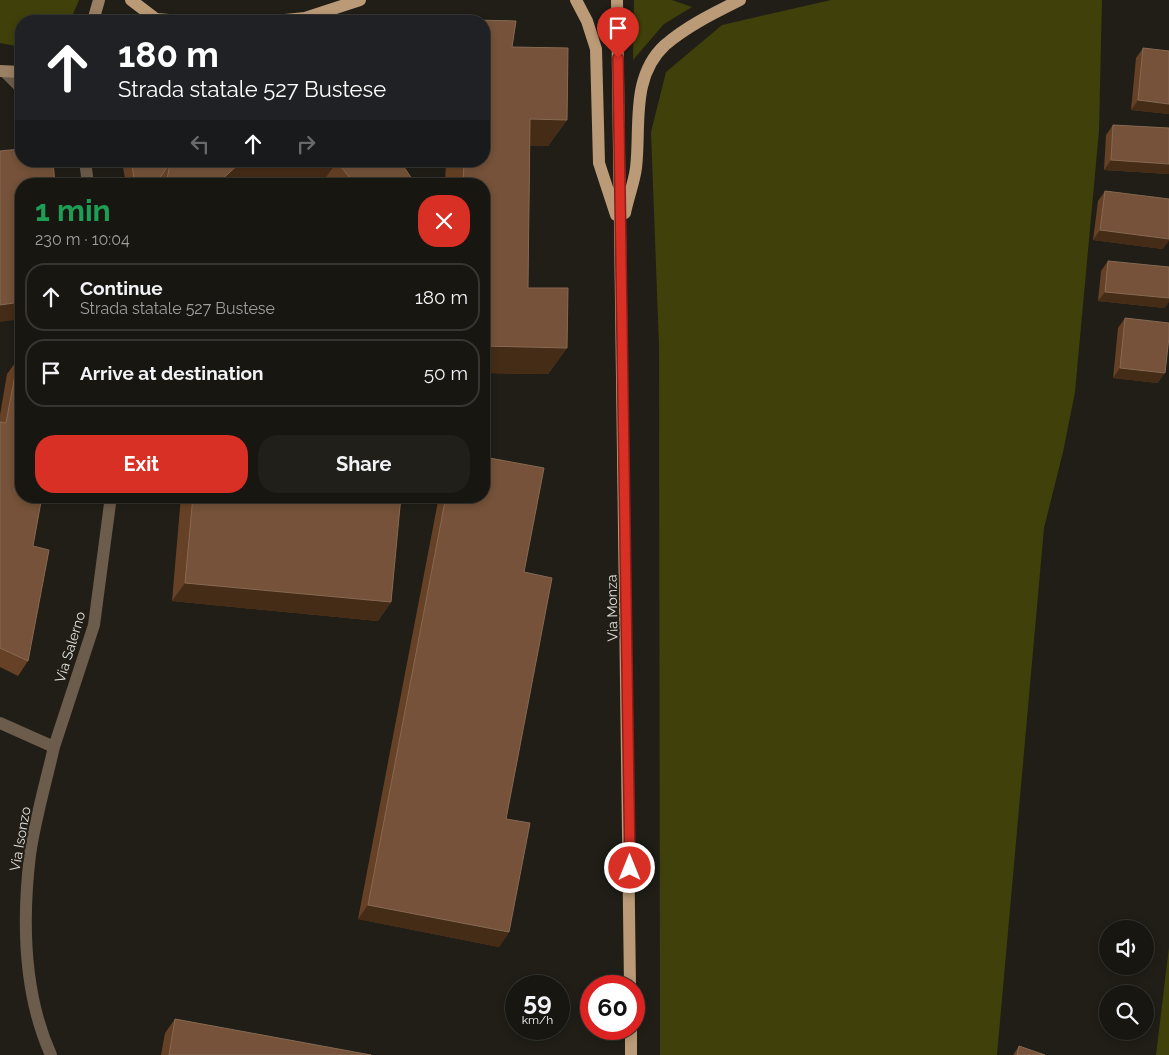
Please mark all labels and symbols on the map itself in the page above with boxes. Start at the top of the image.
pin [597,7,639,58]
street label: Via Monza [603,574,621,642]
street label: Via Salerno [52,610,88,684]
street label: Via Isonzo [6,805,34,873]
position arrow [603,841,655,893]
speed limit sign: 60 [580,975,645,1040]

